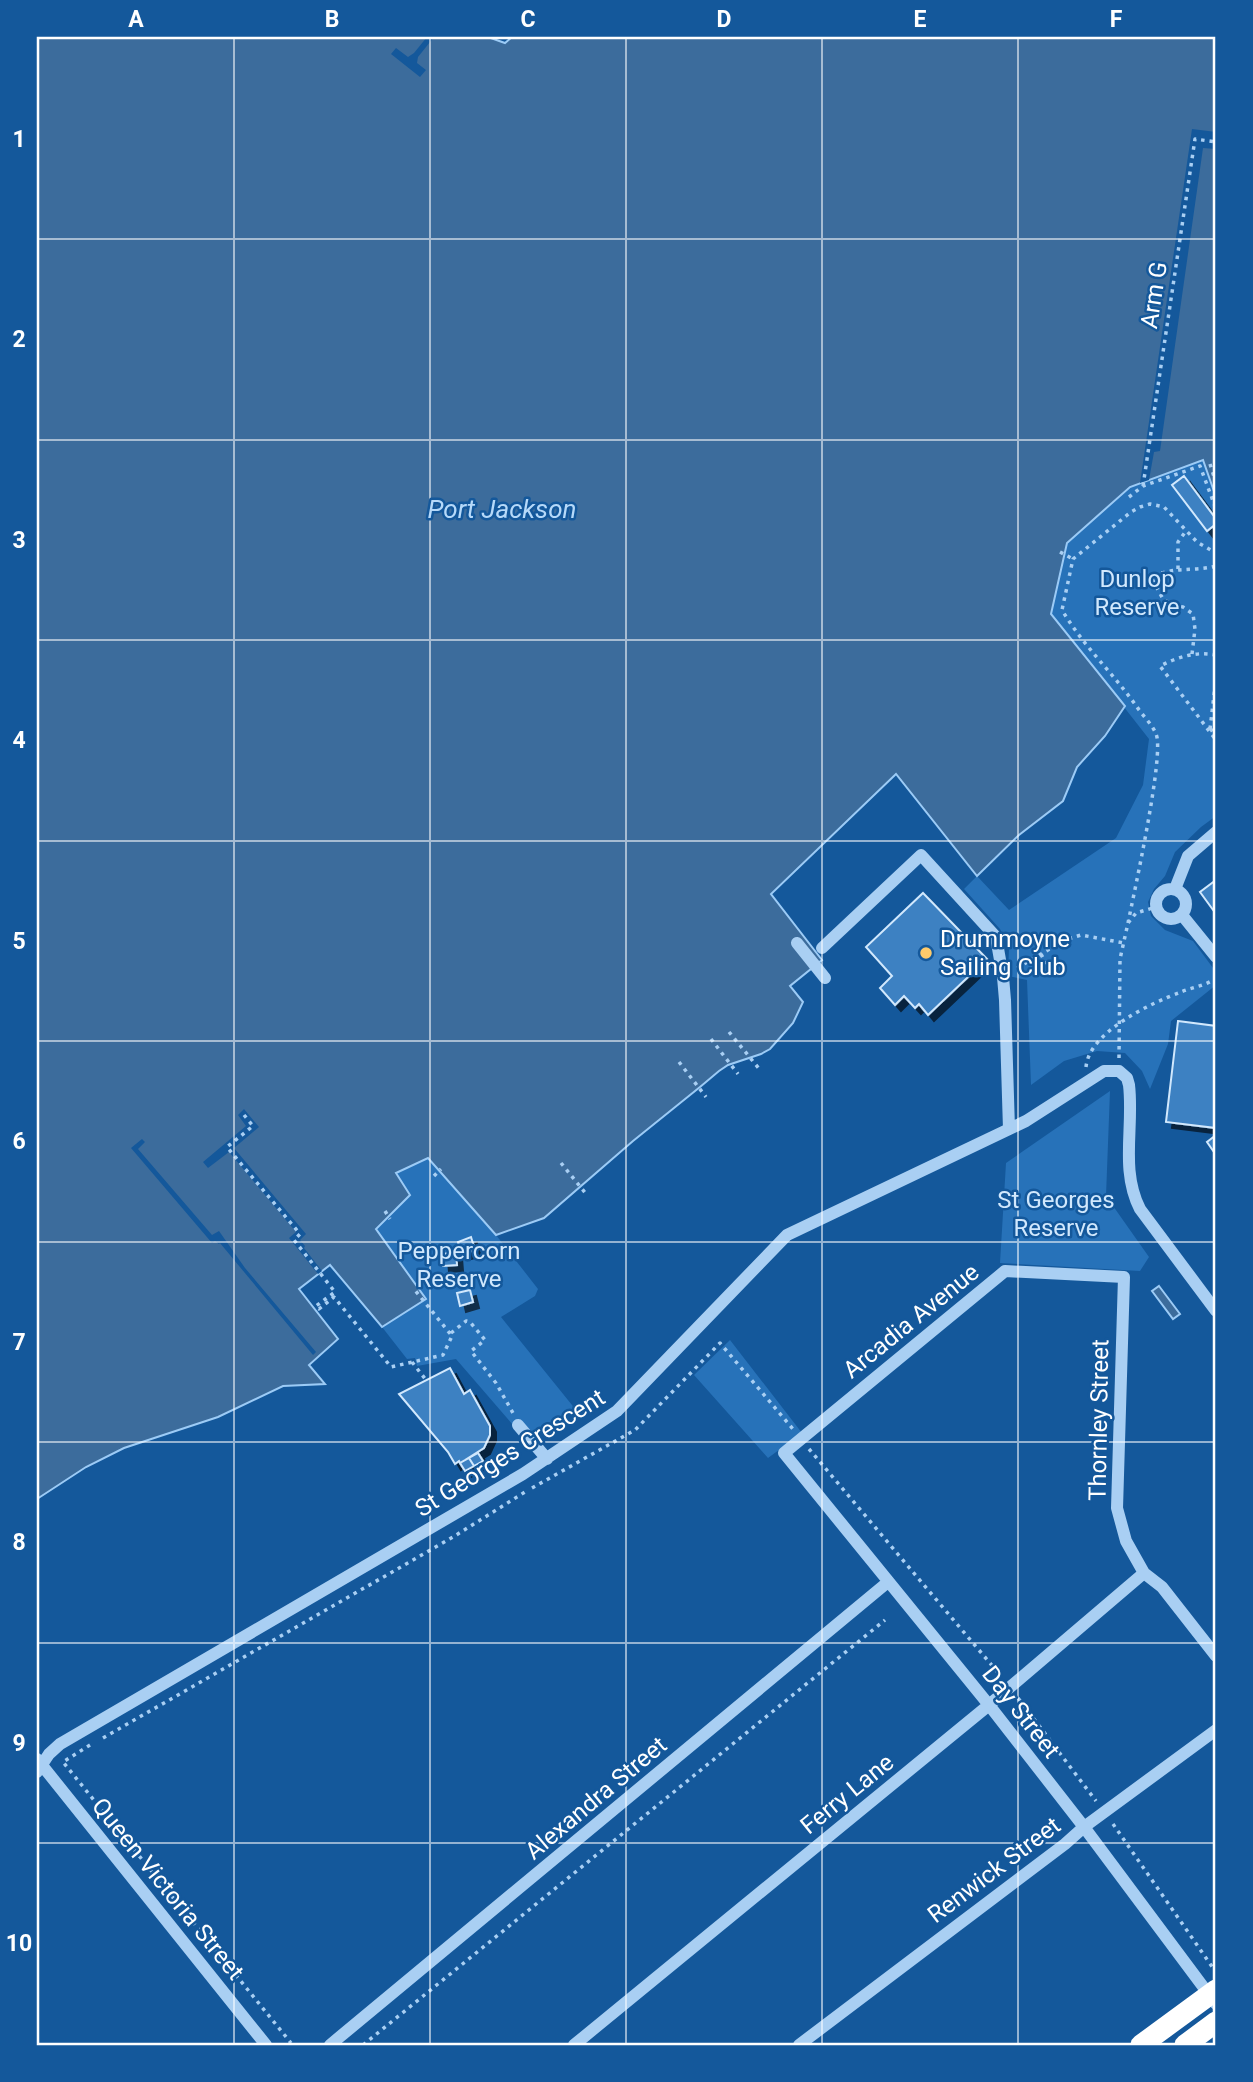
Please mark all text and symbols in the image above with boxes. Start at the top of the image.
text: A [128,6,144,33]
text: B [325,6,339,33]
text: C [520,6,536,33]
text: D [717,6,731,33]
text: E [914,6,927,33]
text: F [1110,6,1123,33]
text: 1 [12,126,26,153]
street label: Arm G [1135,260,1173,330]
text: 2 [12,326,26,353]
water label: Port Jackson [428,494,576,524]
text: 3 [12,527,26,554]
park label: Dunlop Reserve [1094,565,1180,621]
text: 4 [12,727,26,754]
place label: Drummoyne Sailing Club [940,925,1070,981]
text: 5 [12,928,26,955]
marker: Drummoyne Sailing Club [918,945,934,961]
text: 6 [12,1128,26,1155]
park label: St Georges Reserve [997,1186,1115,1242]
park label: Peppercorn Reserve [398,1237,520,1293]
street label: Arcadia Avenue [838,1258,984,1384]
text: 7 [12,1329,26,1356]
street label: Thornley Street [1084,1339,1114,1501]
street label: St Georges Crescent [410,1383,610,1523]
text: 8 [12,1529,26,1556]
street label: Day Street [976,1660,1066,1764]
text: 9 [12,1730,26,1757]
street label: Alexandra Street [520,1731,673,1865]
street label: Ferry Lane [795,1748,899,1840]
street label: Queen Victoria Street [86,1792,250,1986]
street label: Renwick Street [922,1811,1066,1929]
text: 10 [6,1930,32,1957]

